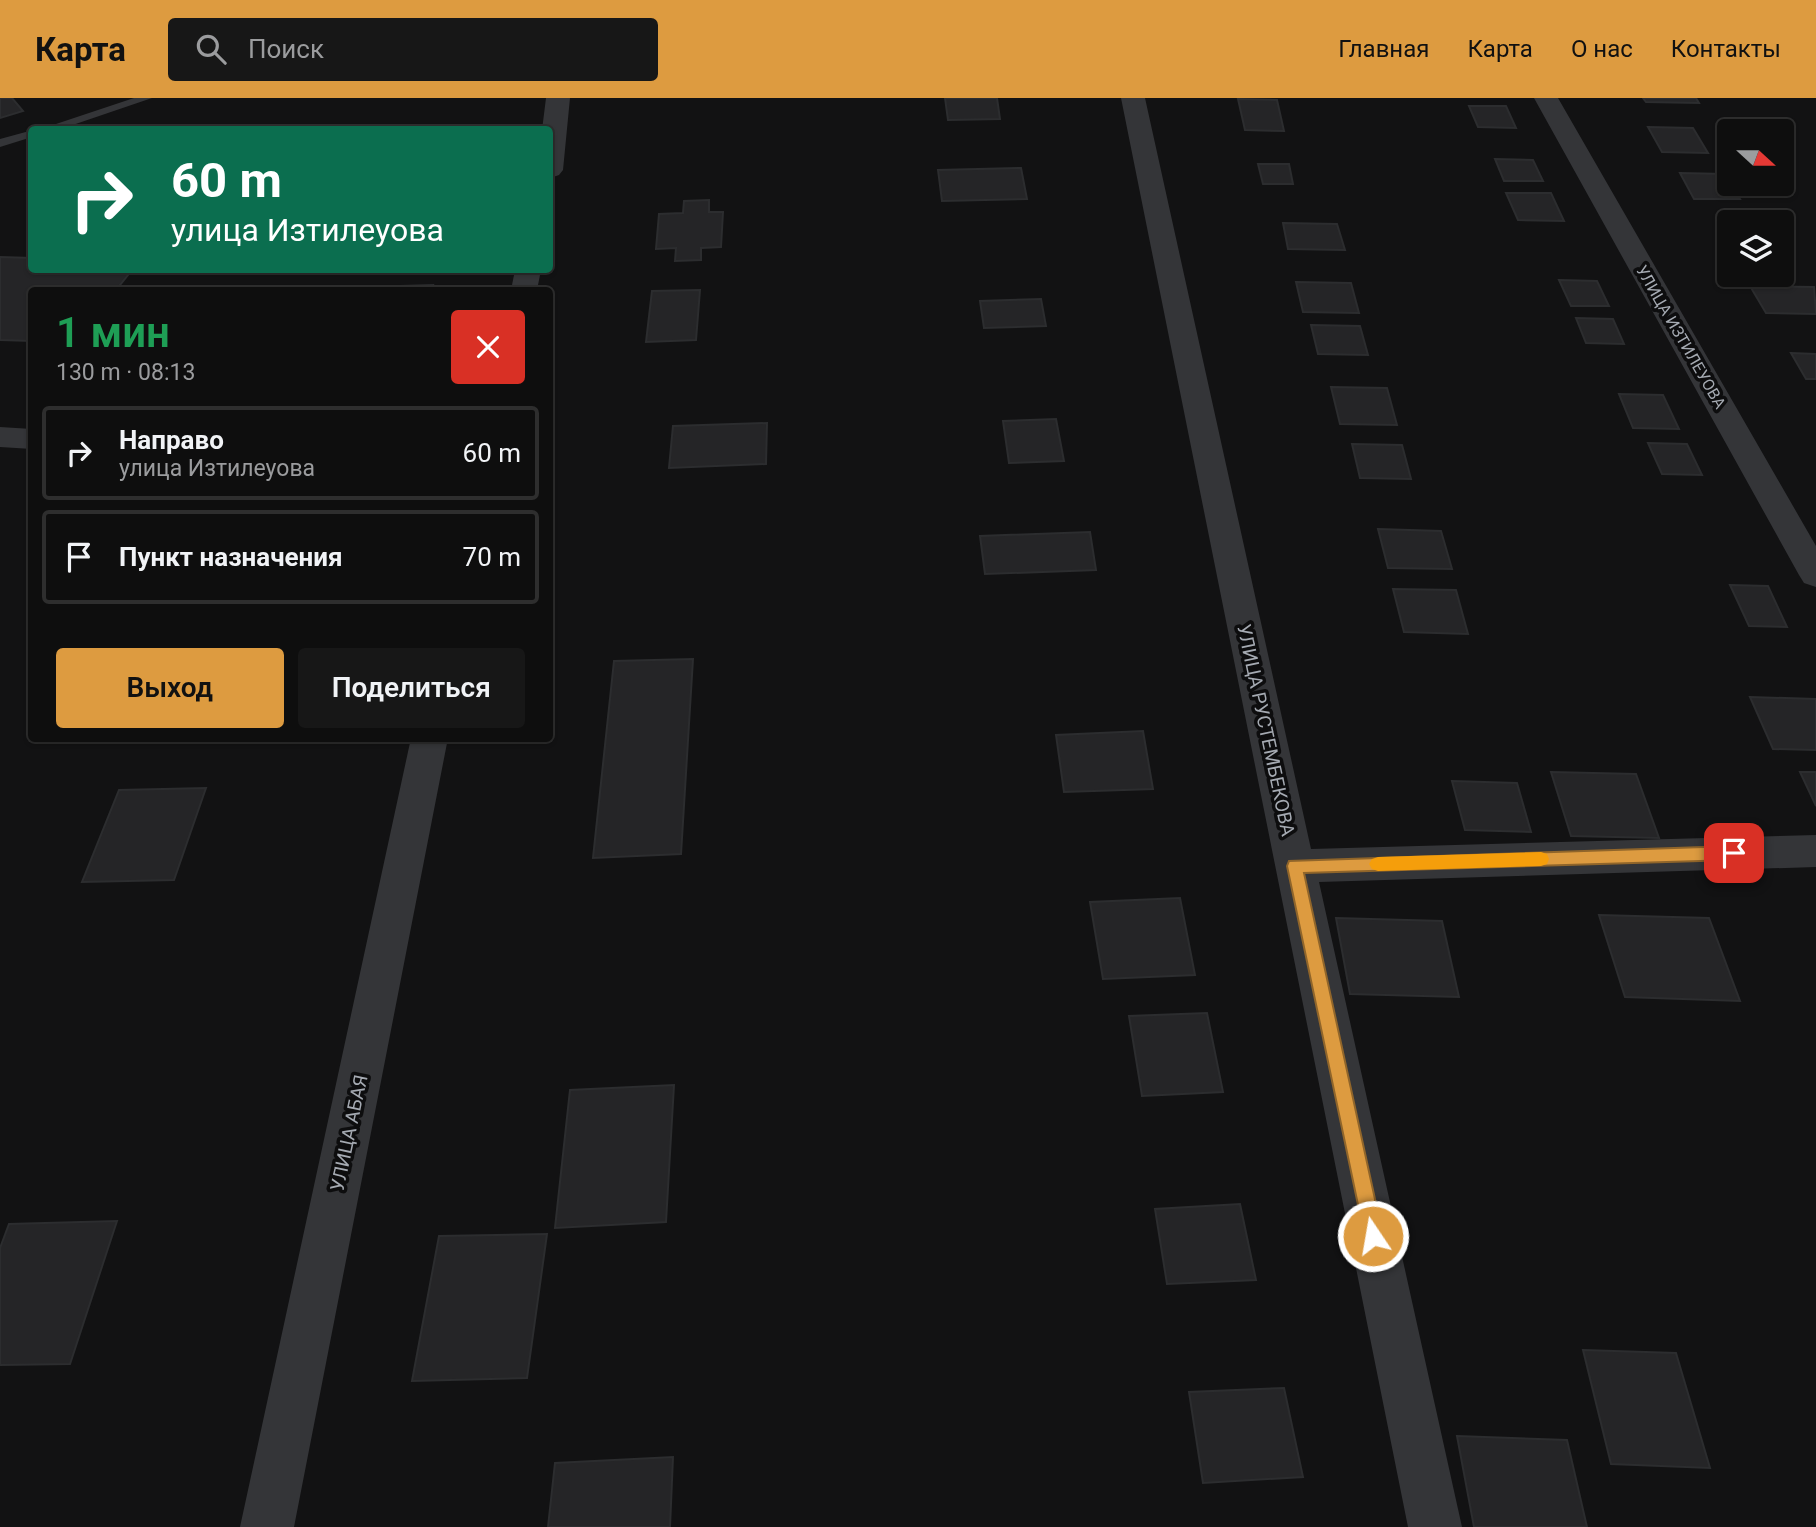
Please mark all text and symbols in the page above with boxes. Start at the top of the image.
search box [168,18,658,81]
text: Карта [35,30,126,69]
icon: search [192,30,230,68]
text: Поиск [248,34,324,64]
text: Главная [1338,35,1429,63]
text: Карта [1467,35,1533,63]
text: О нас [1571,35,1633,63]
text: Контакты [1671,35,1781,63]
north arrow [1717,119,1794,196]
map controls [1717,119,1794,287]
text: 60 m [171,152,282,209]
icon: right [56,154,147,245]
button: layers [1717,210,1794,287]
text: улица Изтилеуова [171,211,444,249]
street label: УЛИЦА ИЗТИЛЕУОВА [1632,262,1730,412]
text: 1 мин [56,308,170,357]
button: close [451,310,525,384]
text: 130 m · 08:13 [56,359,195,386]
text: Направо [119,425,224,455]
icon: right [60,434,98,472]
text: 60 m [463,438,521,468]
text: улица Изтилеуова [119,455,315,482]
icon: arrive [60,538,98,576]
text: Пункт назначения [119,542,343,572]
text: 70 m [463,542,521,572]
street label: УЛИЦА РУСТЕМБЕКОВА [1232,622,1300,839]
button: Выход [56,648,284,728]
button: Поделиться [298,648,525,728]
pin [1704,823,1764,883]
icon: arrive [1715,834,1753,872]
street label: УЛИЦА АБАЯ [325,1073,373,1193]
position arrow [1336,1199,1410,1273]

